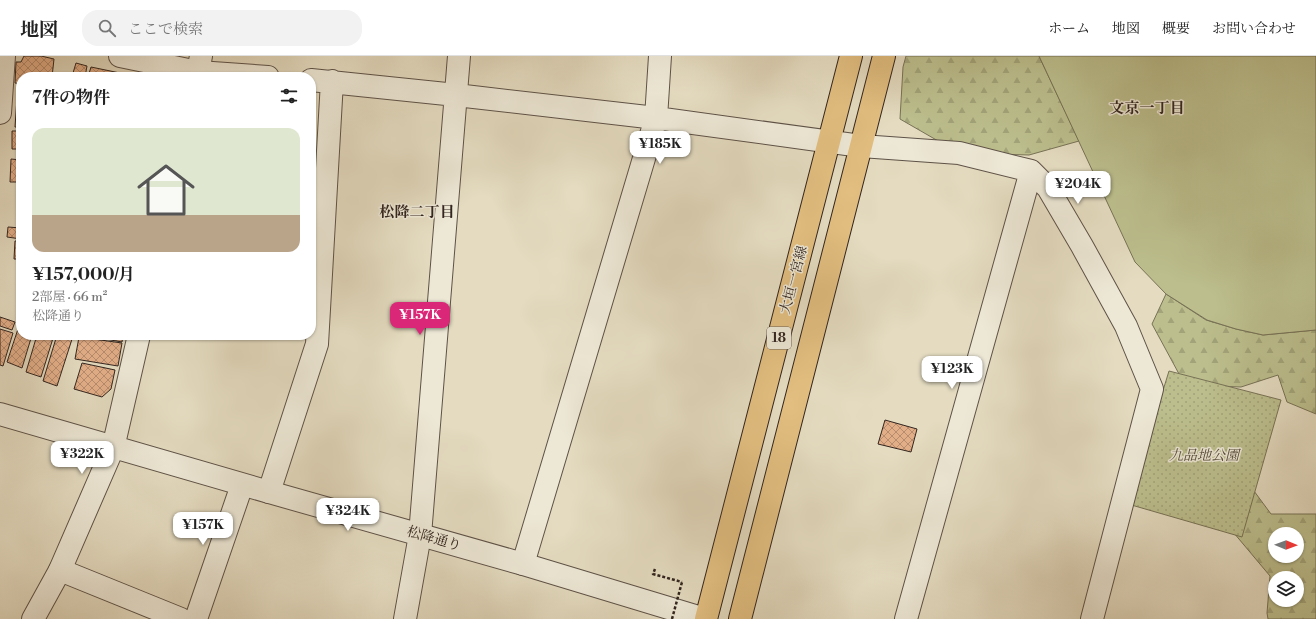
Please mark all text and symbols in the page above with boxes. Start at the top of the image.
search box [82,10,362,46]
icon: search [96,17,118,39]
text: 地図 [20,18,58,42]
text: ここで検索 [128,20,203,39]
text: ホーム [1048,20,1090,38]
text: 地図 [1112,20,1140,38]
text: 概要 [1162,20,1190,38]
text: お問い合わせ [1212,20,1296,38]
icon: filters [278,85,300,107]
text: 7件の物件 [32,87,110,109]
district label: 文京一丁目 [1109,99,1185,118]
pin: ¥185K [632,131,688,165]
text: ¥185K [639,136,681,152]
icon: home [130,154,202,226]
pin: ¥204K [1050,171,1106,205]
text: ¥204K [1055,176,1101,192]
district label: 松降二丁目 [379,203,455,222]
street label: 大垣一宮線 [776,244,812,316]
text: ¥157,000/月 [32,264,135,286]
text: 2部屋 · 66 m² [32,289,107,305]
pin: ¥157K [392,302,448,336]
text: ¥157K [399,307,441,323]
text: 松降通り [32,308,84,324]
road number: 18 [767,327,791,349]
pin: ¥123K [924,356,980,390]
text: ¥123K [931,361,973,377]
pin: ¥322K [54,441,110,475]
text: ¥322K [60,446,104,462]
park label: 九品地公園 [1169,447,1241,465]
pin: ¥324K [320,498,376,532]
text: ¥324K [325,503,371,519]
pin: ¥157K [175,512,231,546]
text: ¥157K [182,517,224,533]
street label: 松降通り [405,523,463,555]
north arrow [1268,527,1304,563]
map controls [1268,527,1304,607]
button: layers [1268,571,1304,607]

